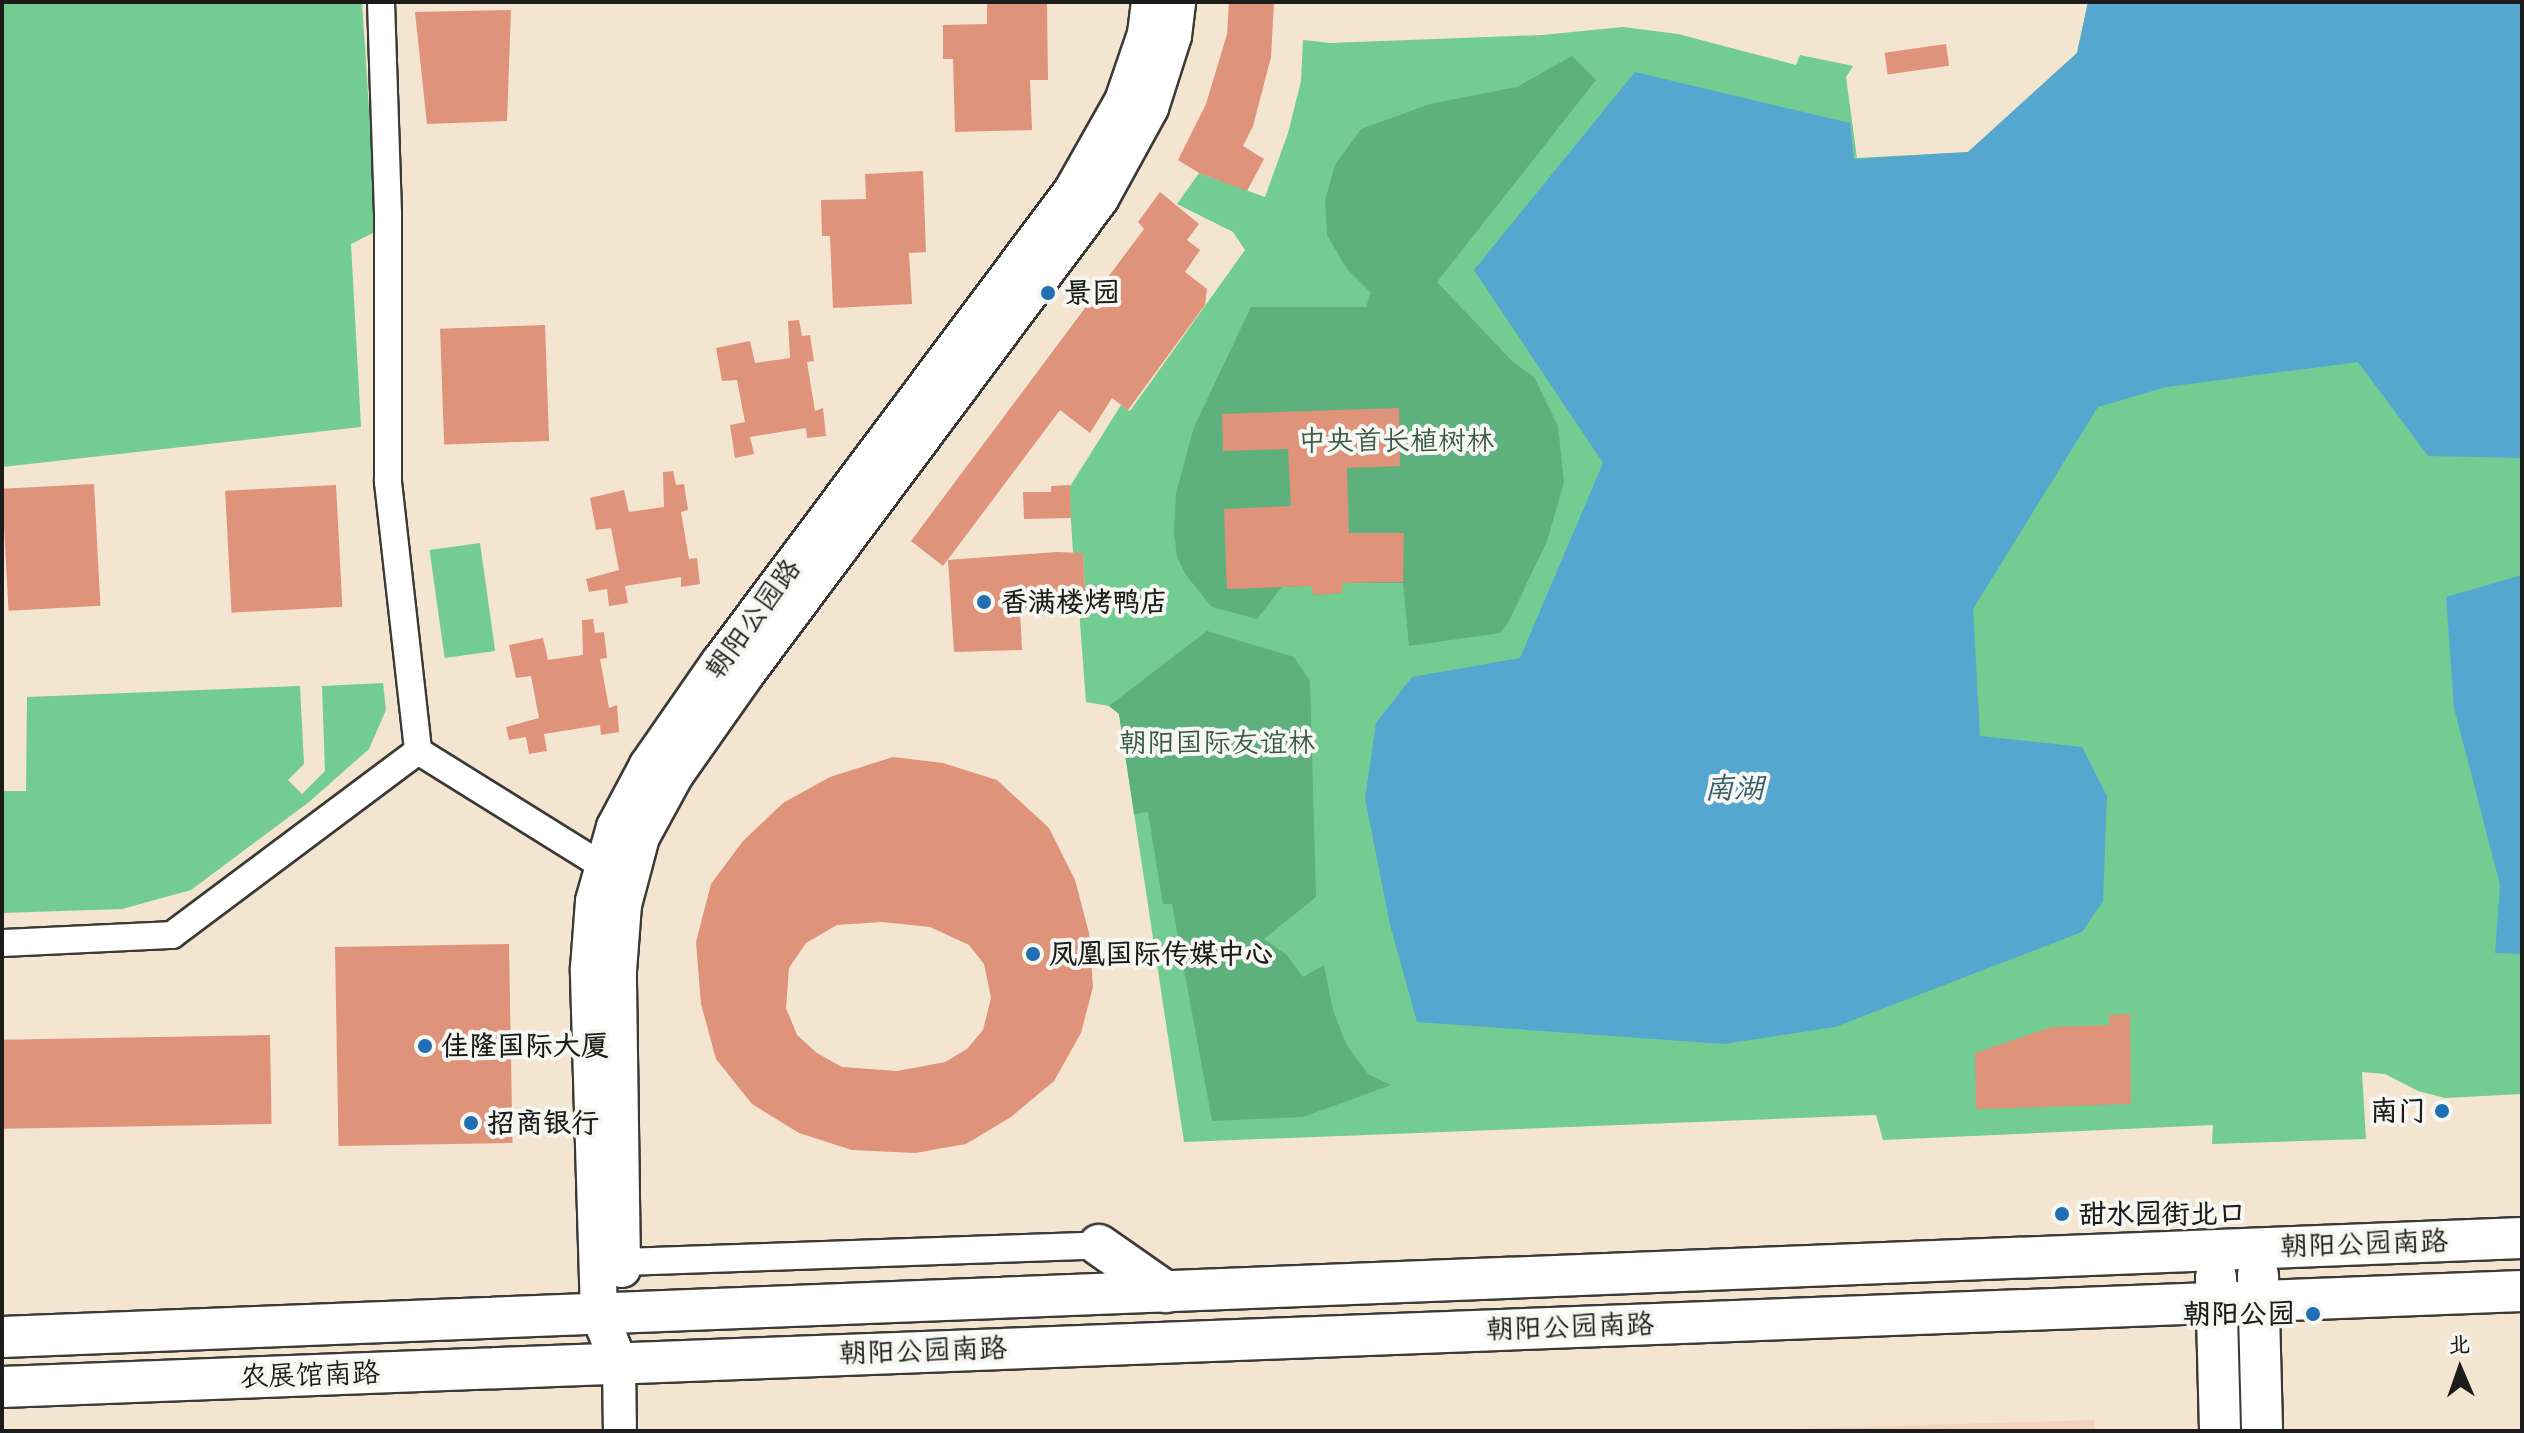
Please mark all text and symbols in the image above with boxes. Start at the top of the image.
place label: 景园 [1064,276,1120,310]
marker: 景园 [1039,284,1057,302]
park label: 中央首长植树林 [1298,424,1494,458]
street label: 朝阳公园路 [698,552,808,686]
place label: 香满楼烤鸭店 [1000,585,1168,619]
marker: 香满楼烤鸭店 [975,593,993,611]
park label: 朝阳国际友谊林 [1119,726,1315,760]
water label: 南湖 [1704,770,1764,806]
place label: 凤凰国际传媒中心 [1049,937,1273,971]
marker: 凤凰国际传媒中心 [1024,945,1042,963]
place label: 佳隆国际大厦 [441,1029,609,1063]
marker: 佳隆国际大厦 [416,1037,434,1055]
place label: 南门 [2370,1094,2426,1128]
marker: 南门 [2433,1102,2451,1120]
place label: 招商银行 [487,1106,599,1140]
marker: 招商银行 [462,1114,480,1132]
place label: 甜水园街北口 [2078,1197,2246,1231]
marker: 甜水园街北口 [2053,1205,2071,1223]
street label: 朝阳公园南路 [2279,1224,2449,1264]
place label: 朝阳公园 [2183,1297,2295,1331]
marker: 朝阳公园 [2302,1303,2324,1325]
street label: 朝阳公园南路 [1485,1307,1655,1347]
text: 北 [2447,1325,2471,1364]
north arrow [2420,1329,2500,1409]
street label: 朝阳公园南路 [838,1331,1008,1371]
street label: 农展馆南路 [239,1356,381,1394]

